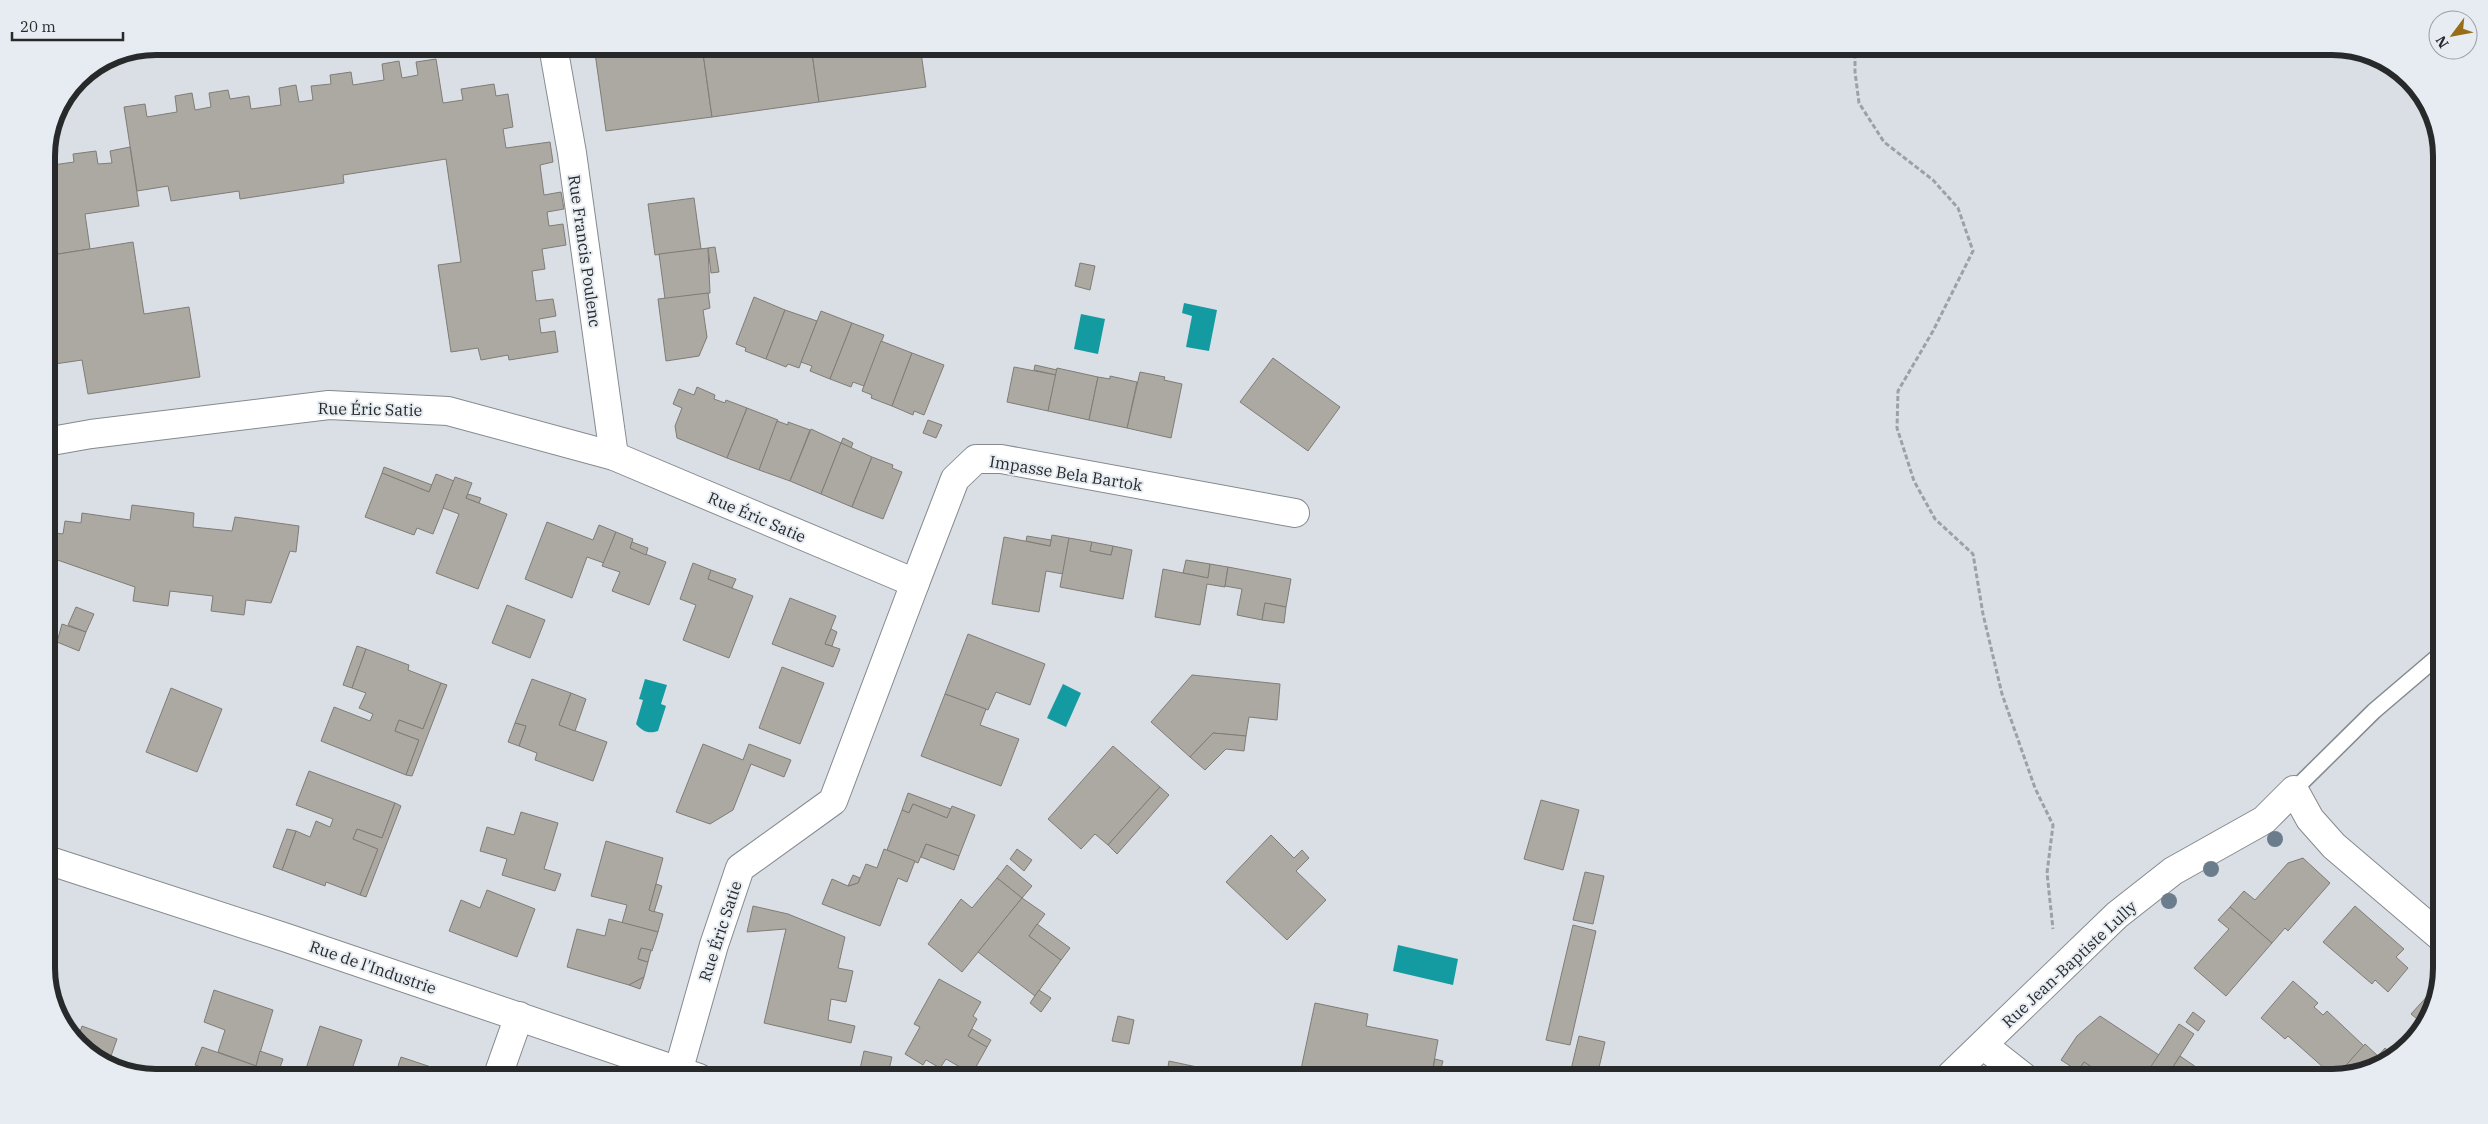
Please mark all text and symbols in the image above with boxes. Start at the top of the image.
scale bar [12,10,124,42]
north arrow [2428,10,2478,60]
text: 20 m [20,17,56,36]
text: N [2431,32,2453,51]
street label: Rue Francis Poulenc [564,173,606,329]
street label: Rue Éric Satie [318,397,422,420]
street label: Impasse Bela Bartok [988,451,1145,495]
street label: Rue Éric Satie [705,486,809,547]
street label: Rue Éric Satie [693,878,746,984]
street label: Rue Jean-Baptiste Lully [1997,896,2141,1032]
street label: Rue de l'Industrie [307,936,439,998]

